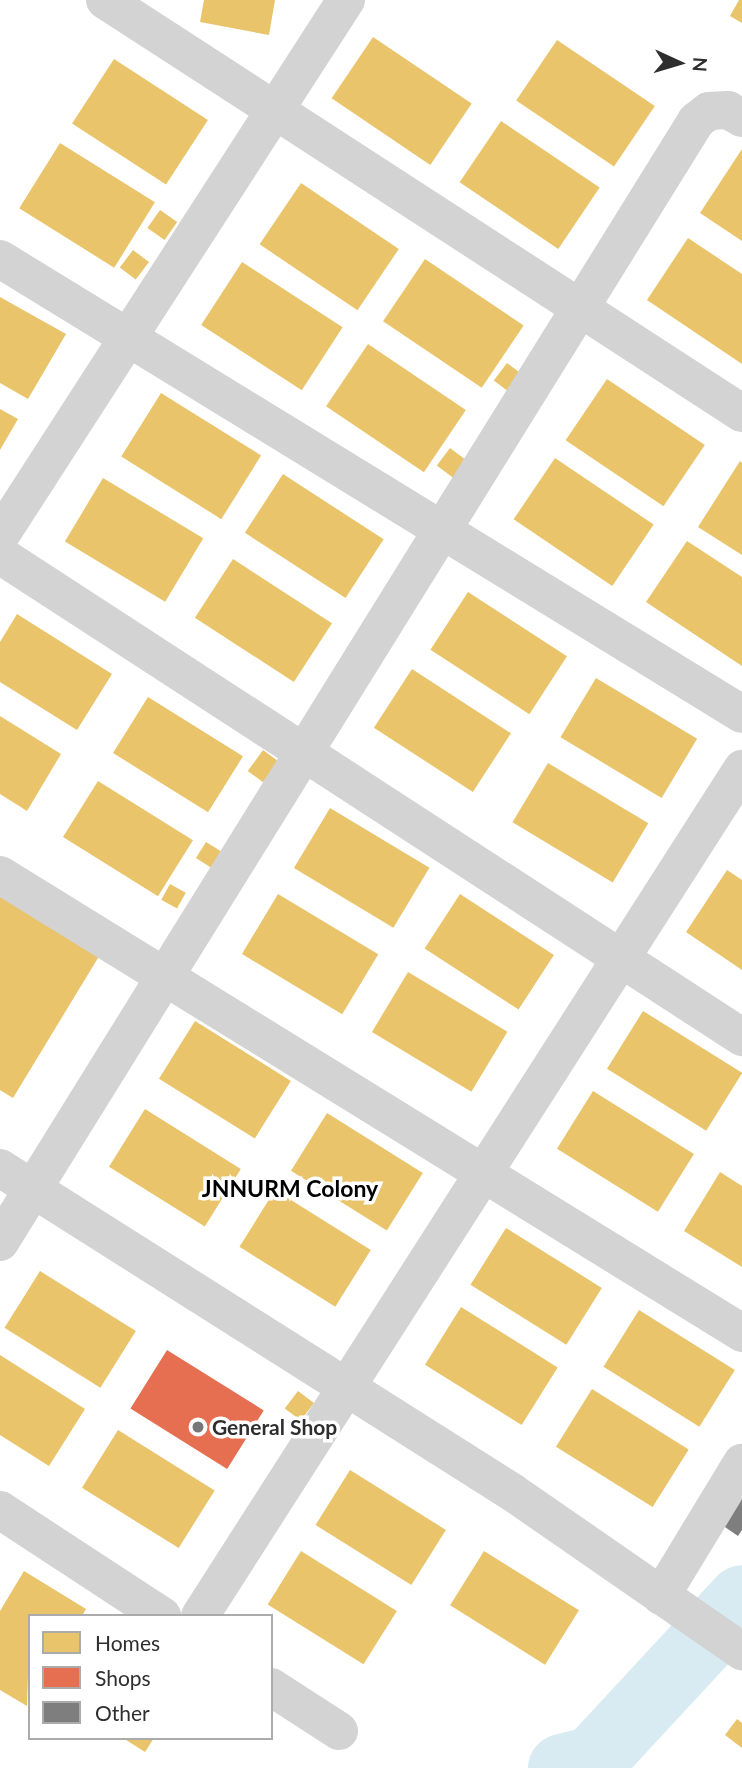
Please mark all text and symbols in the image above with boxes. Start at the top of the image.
north arrow [644,28,714,98]
text: N [688,56,712,73]
district label: JNNURM Colony [202,1174,378,1202]
place label: General Shop [212,1414,337,1440]
marker: General Shop [190,1419,206,1435]
legend [28,1614,273,1740]
text: Homes [95,1630,160,1655]
text: Shops [95,1665,151,1690]
text: Other [95,1700,150,1725]

